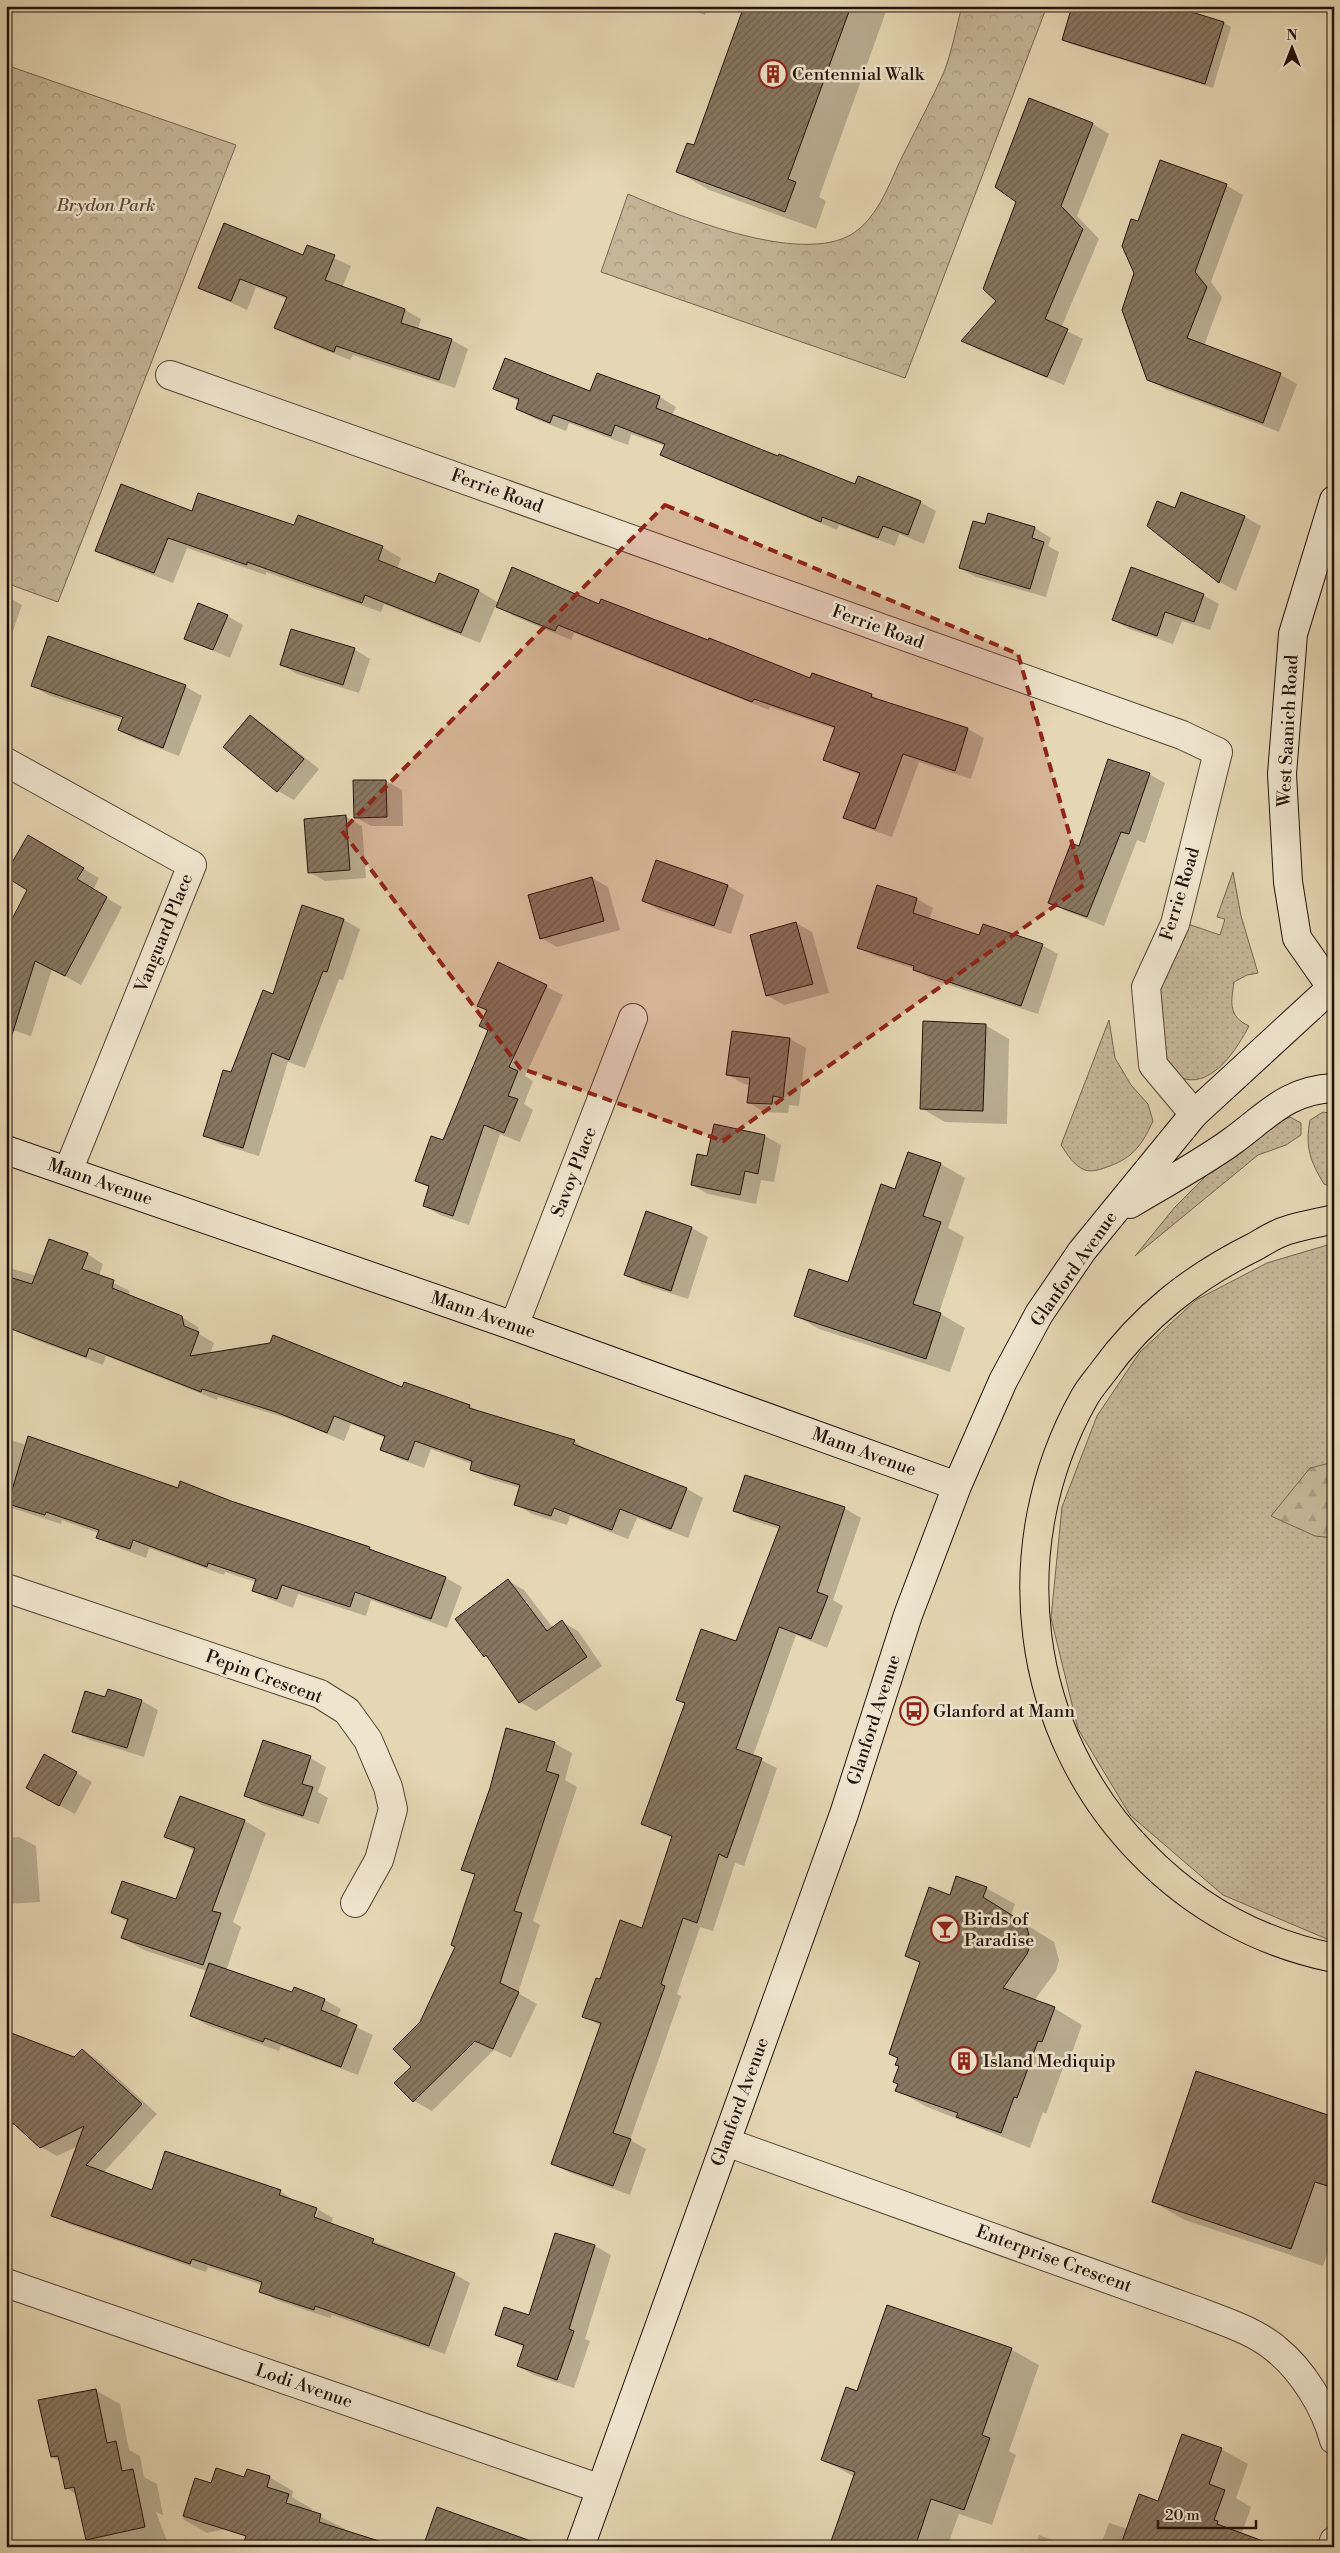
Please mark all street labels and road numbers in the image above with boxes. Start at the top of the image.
street label: Ferrie Road [448,464,547,519]
street label: Ferrie Road [829,600,928,655]
street label: West Saanich Road [1272,653,1304,809]
street label: Ferrie Road [1155,844,1205,943]
street label: Vanguard Place [129,870,198,997]
street label: Savoy Place [546,1124,602,1220]
street label: Mann Avenue [44,1153,156,1211]
street label: Glanford Avenue [1026,1207,1122,1331]
street label: Mann Avenue [427,1286,539,1344]
street label: Mann Avenue [809,1422,919,1482]
street label: Pepin Crescent [202,1645,326,1709]
street label: Glanford Avenue [842,1652,906,1788]
street label: Glanford Avenue [706,2034,774,2170]
street label: Enterprise Crescent [973,2220,1136,2298]
street label: Lodi Avenue [252,2359,356,2413]

